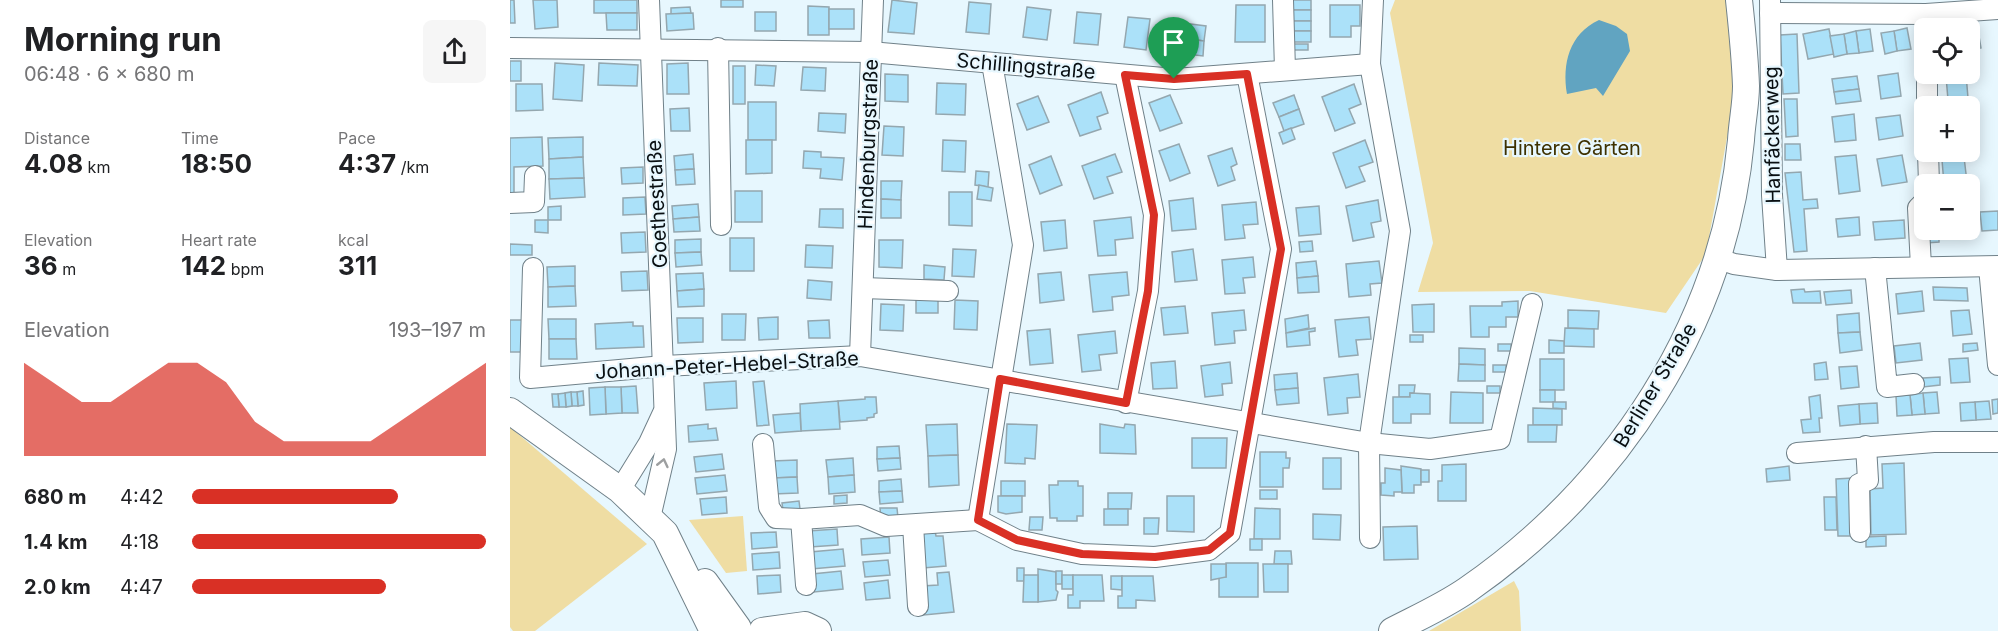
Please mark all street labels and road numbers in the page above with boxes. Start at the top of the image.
street label: Schillingstraße [956,48,1096,84]
street label: Hindenburgstraße [853,58,883,230]
street label: Hanfäckerweg [1759,66,1785,204]
street label: Goethestraße [642,139,672,269]
street label: Berliner Straße [1608,318,1702,452]
street label: Johann-Peter-Hebel-Straße [594,346,860,384]

